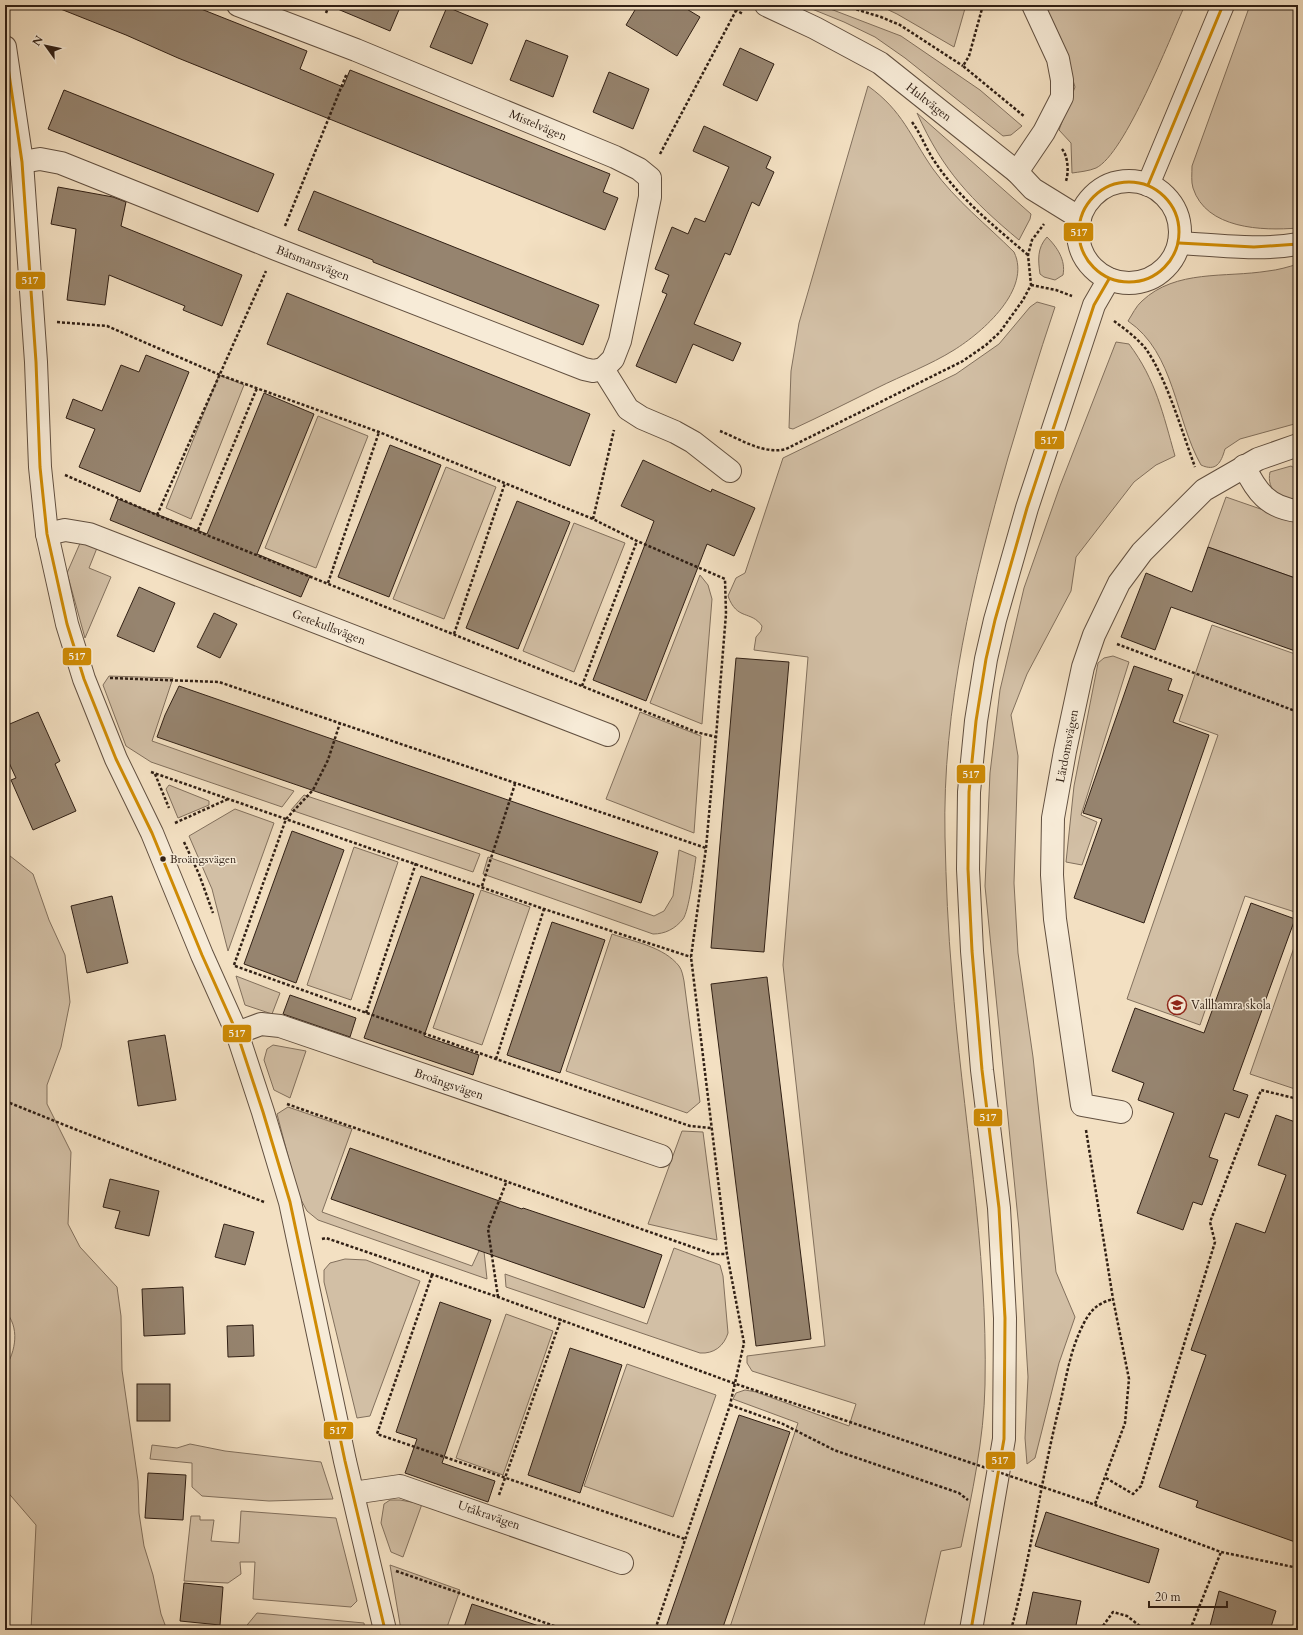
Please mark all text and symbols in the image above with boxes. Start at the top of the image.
north arrow [26,26,66,66]
text: N [29,32,47,49]
street label: Hultvägen [903,79,955,125]
street label: Mistelvägen [507,106,570,144]
line badge: 517 [1063,222,1094,242]
text: 517 [1071,225,1088,240]
street label: Båtsmansvägen [274,242,352,284]
line badge: 517 [15,271,46,290]
text: 517 [22,273,39,288]
line badge: 517 [1034,430,1065,450]
text: 517 [1041,433,1058,448]
street label: Getekullsvägen [290,606,368,648]
line badge: 517 [62,647,92,666]
text: 517 [69,649,86,664]
street label: Lärdomsvägen [1052,708,1082,784]
line badge: 517 [956,764,986,784]
text: 517 [963,767,980,782]
place label: Broängsvägen [170,852,237,867]
marker: Broängsvägen [158,854,168,864]
school or university icon: Vallhamra skola [1166,994,1188,1016]
place label: Vallhamra skola [1191,997,1272,1013]
line badge: 517 [222,1024,252,1043]
text: 517 [229,1026,246,1041]
street label: Broängsvägen [412,1065,486,1103]
line badge: 517 [973,1108,1003,1127]
text: 517 [980,1110,997,1125]
line badge: 517 [323,1421,354,1440]
text: 517 [330,1423,347,1438]
line badge: 517 [985,1451,1016,1470]
text: 517 [992,1453,1009,1468]
street label: Utåkravägen [456,1497,523,1533]
scale bar [1149,1583,1227,1609]
text: 20 m [1155,1589,1182,1605]

